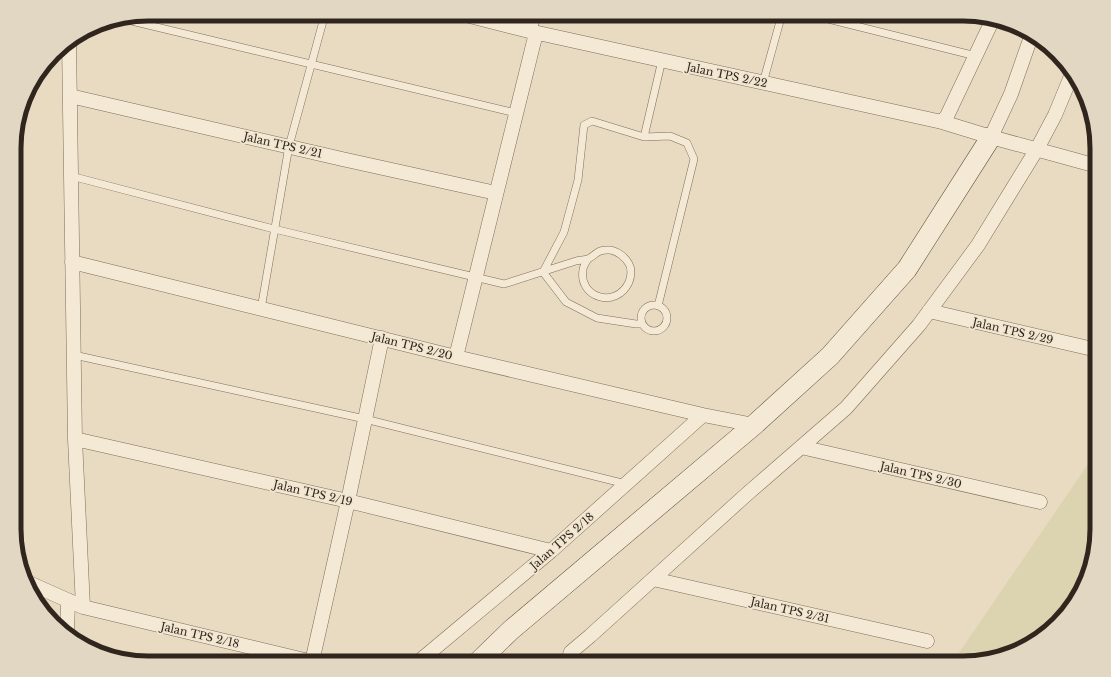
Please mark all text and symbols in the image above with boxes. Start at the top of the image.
street label: Jalan TPS 2/22 [683,59,769,90]
street label: Jalan TPS 2/21 [240,129,324,161]
street label: Jalan TPS 2/29 [969,314,1055,347]
street label: Jalan TPS 2/20 [368,329,454,363]
street label: Jalan TPS 2/30 [877,458,963,491]
street label: Jalan TPS 2/19 [270,477,354,509]
street label: Jalan TPS 2/18 [526,509,597,574]
street label: Jalan TPS 2/31 [747,594,831,626]
street label: Jalan TPS 2/18 [157,619,241,651]

